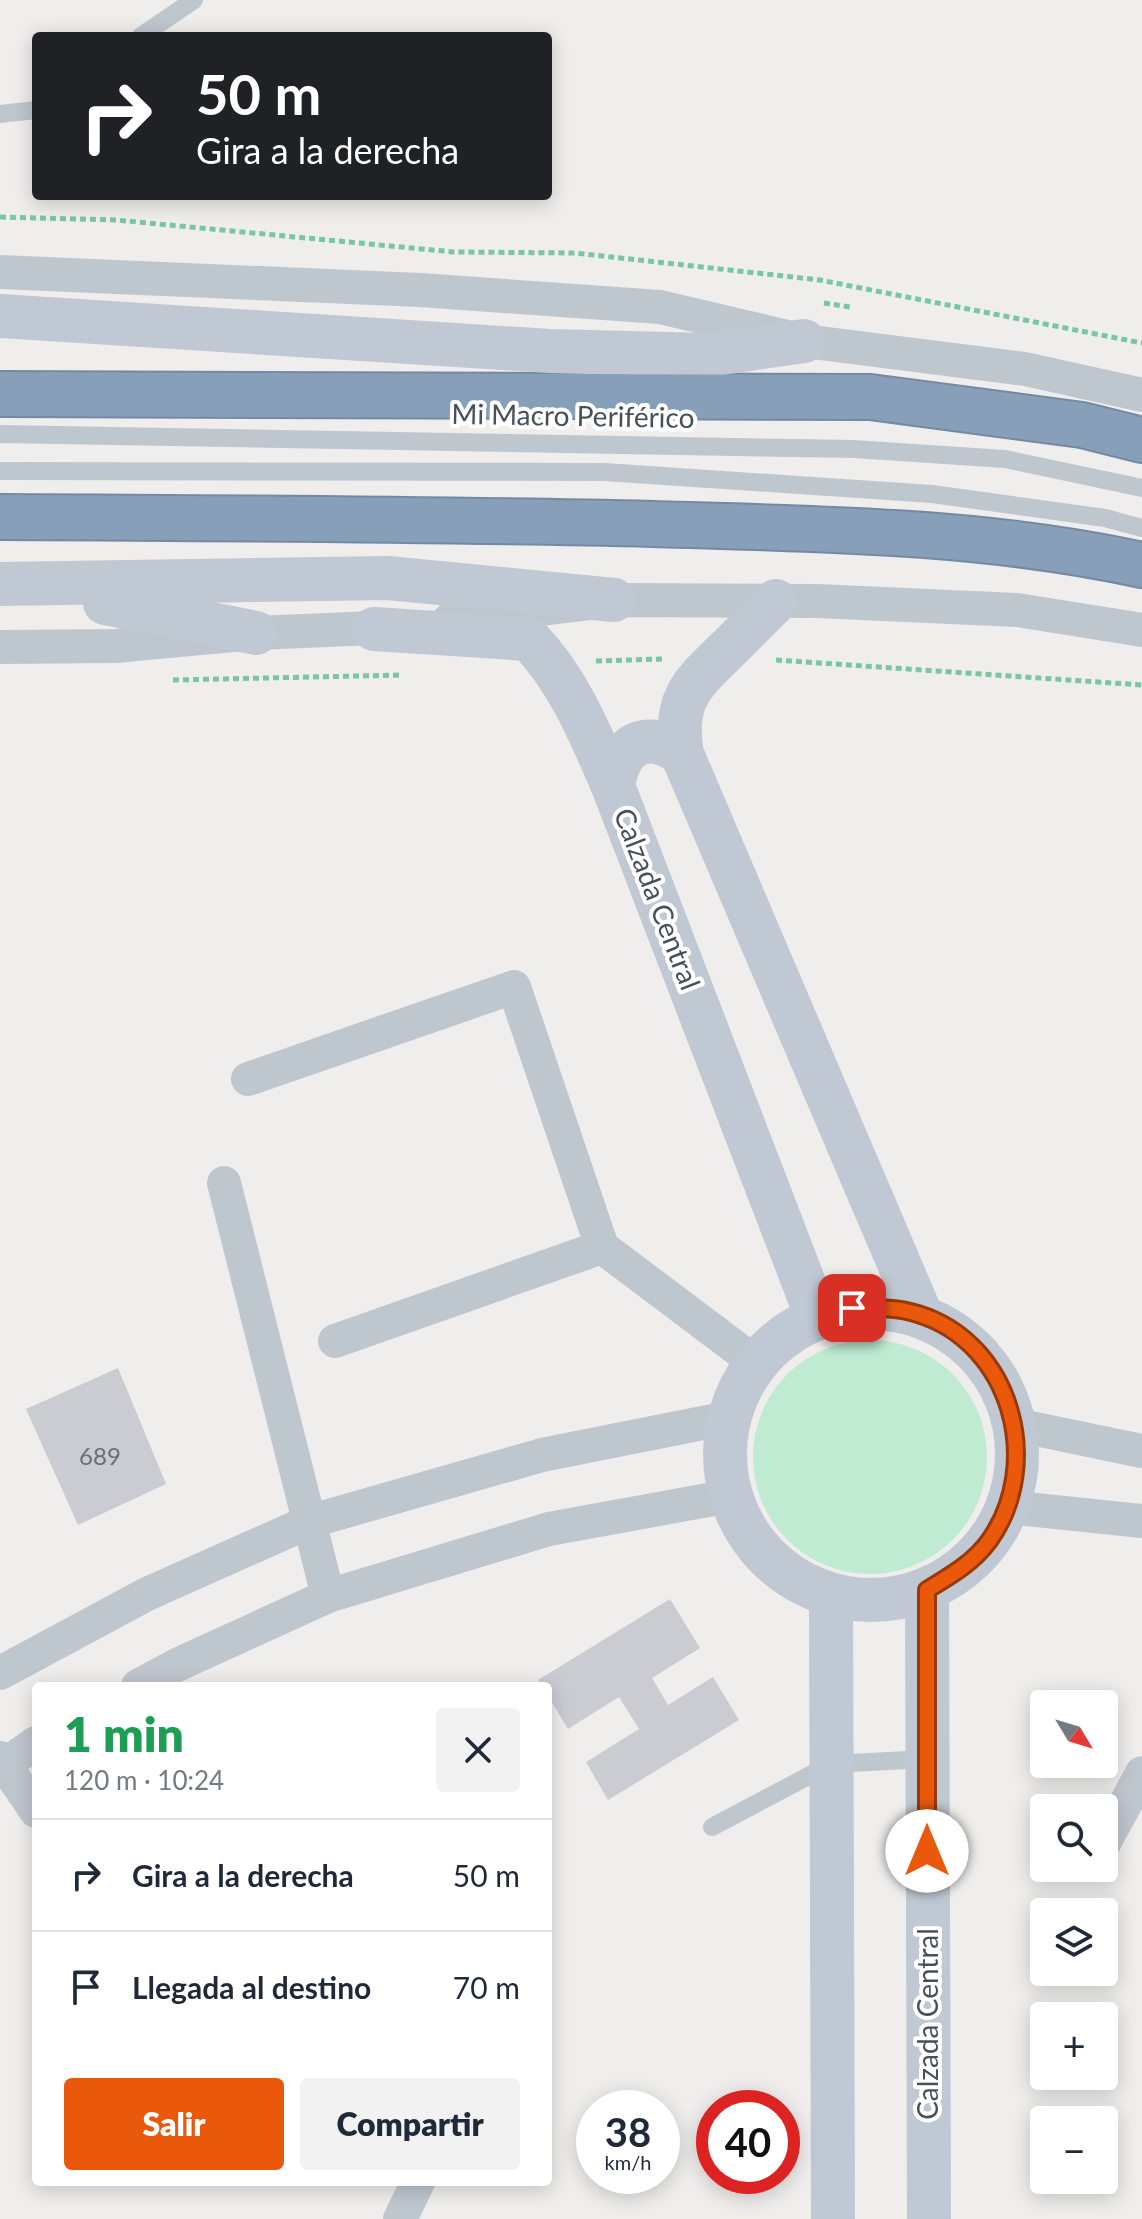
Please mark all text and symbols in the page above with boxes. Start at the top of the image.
text: 50 m [196,60,321,127]
icon: right [64,64,168,168]
text: Gira a la derecha [196,128,459,172]
street label: Mi Macro Periférico [451,396,695,434]
street label: Calzada Central [608,803,708,994]
pin [818,1274,886,1342]
icon: arrive [830,1286,874,1330]
house number: 689 [79,1441,121,1470]
north arrow [1030,1690,1118,1778]
map controls [1030,1690,1118,2194]
text: 1 min [64,1705,184,1762]
button: close [436,1708,520,1792]
text: 120 m · 10:24 [64,1764,224,1796]
button: search [1030,1794,1118,1882]
position arrow [885,1809,969,1893]
icon: right [64,1853,108,1897]
text: Gira a la derecha [132,1857,354,1893]
text: 50 m [453,1857,520,1893]
button: layers [1030,1898,1118,1986]
street label: Calzada Central [910,1928,944,2120]
icon: arrive [64,1965,108,2009]
text: Llegada al destino [132,1969,371,2005]
text: 70 m [453,1969,520,2005]
button: + [1030,2002,1118,2090]
button: Salir [64,2078,284,2170]
button: Compartir [300,2078,520,2170]
speed limit sign: 40 [696,2090,800,2194]
button: − [1030,2106,1118,2194]
text: 38 [605,2108,651,2156]
text: km/h [605,2150,651,2174]

